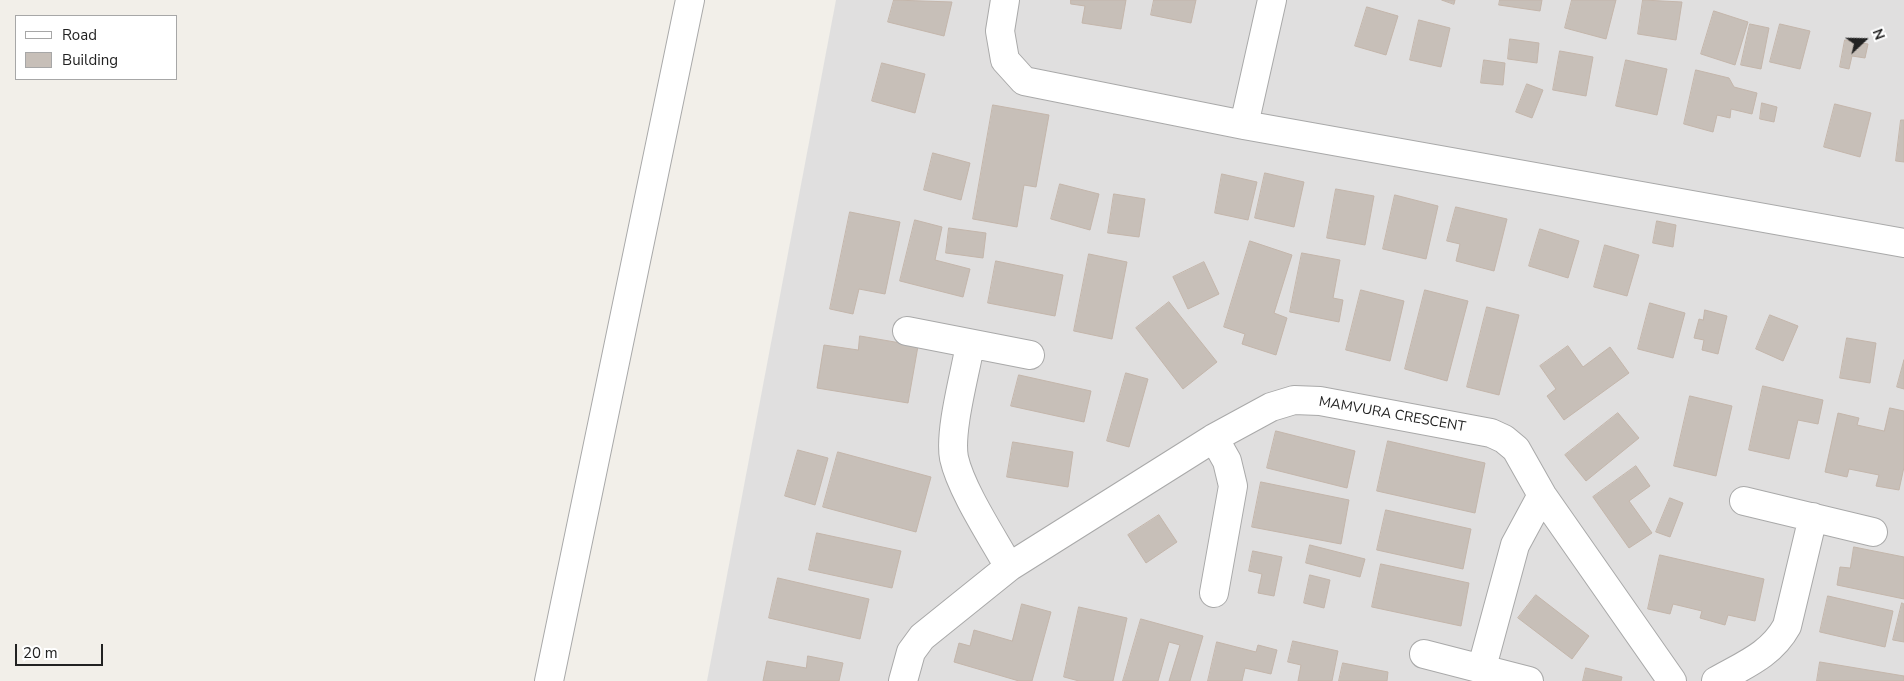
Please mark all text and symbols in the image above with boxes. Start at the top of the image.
legend [15,15,178,80]
north arrow [1839,15,1889,65]
text: Road [62,25,97,45]
text: N [1868,26,1889,43]
text: Building [62,50,118,70]
street label: MAMVURA CRESCENT [1317,394,1467,436]
scale bar [18,634,105,666]
text: 20 m [23,643,58,663]

